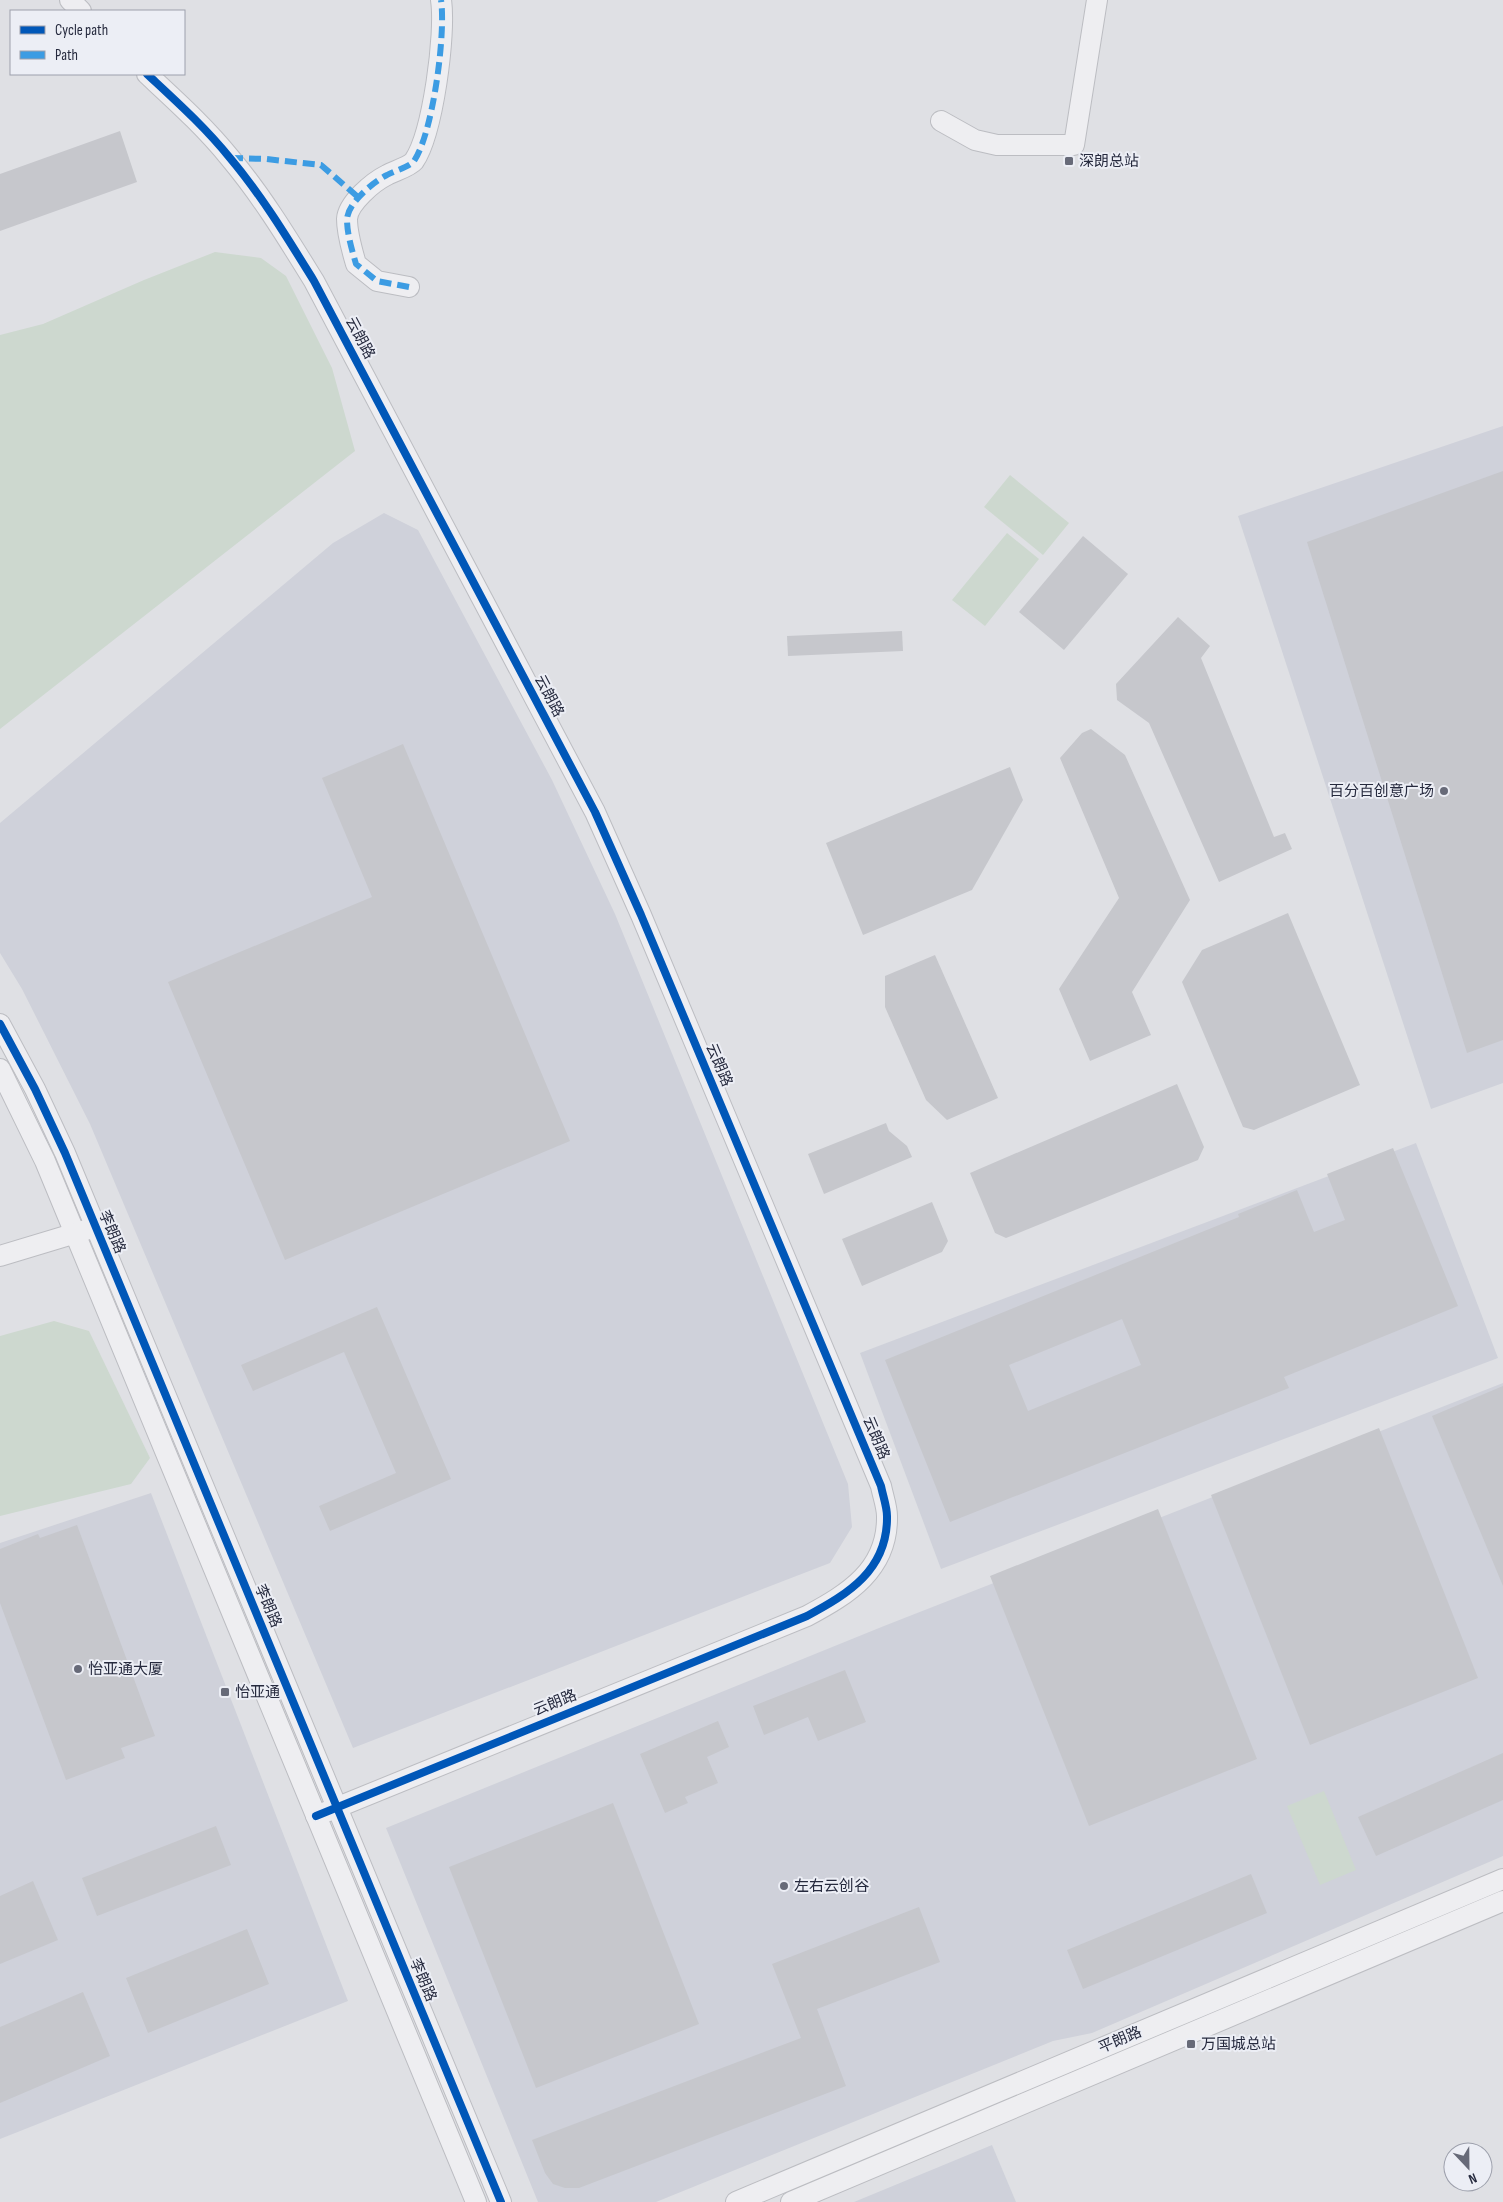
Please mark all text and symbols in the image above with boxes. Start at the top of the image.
legend [10,10,185,75]
text: Cycle path [55,21,108,40]
text: Path [55,46,78,65]
place label: 深朗总站 [1079,152,1139,171]
marker: 深朗总站 [1063,155,1075,167]
street label: 云朗路 [341,314,379,362]
street label: 云朗路 [530,672,568,720]
place label: 百分百创意广场 [1329,782,1434,801]
marker: 百分百创意广场 [1438,785,1450,797]
street label: 云朗路 [701,1041,737,1089]
street label: 李朗路 [94,1208,130,1256]
street label: 云朗路 [858,1414,894,1462]
street label: 李朗路 [250,1582,286,1630]
place label: 怡亚通大厦 [88,1660,163,1679]
marker: 怡亚通大厦 [72,1663,84,1675]
place label: 怡亚通 [235,1683,280,1702]
marker: 怡亚通 [219,1686,231,1698]
street label: 云朗路 [531,1686,579,1720]
place label: 左右云创谷 [794,1877,869,1896]
marker: 左右云创谷 [778,1880,790,1892]
street label: 李朗路 [405,1956,441,2004]
street label: 平朗路 [1096,2022,1144,2058]
place label: 万国城总站 [1201,2035,1276,2054]
marker: 万国城总站 [1185,2038,1197,2050]
north arrow [1443,2142,1493,2192]
text: N [1466,2169,1479,2188]

